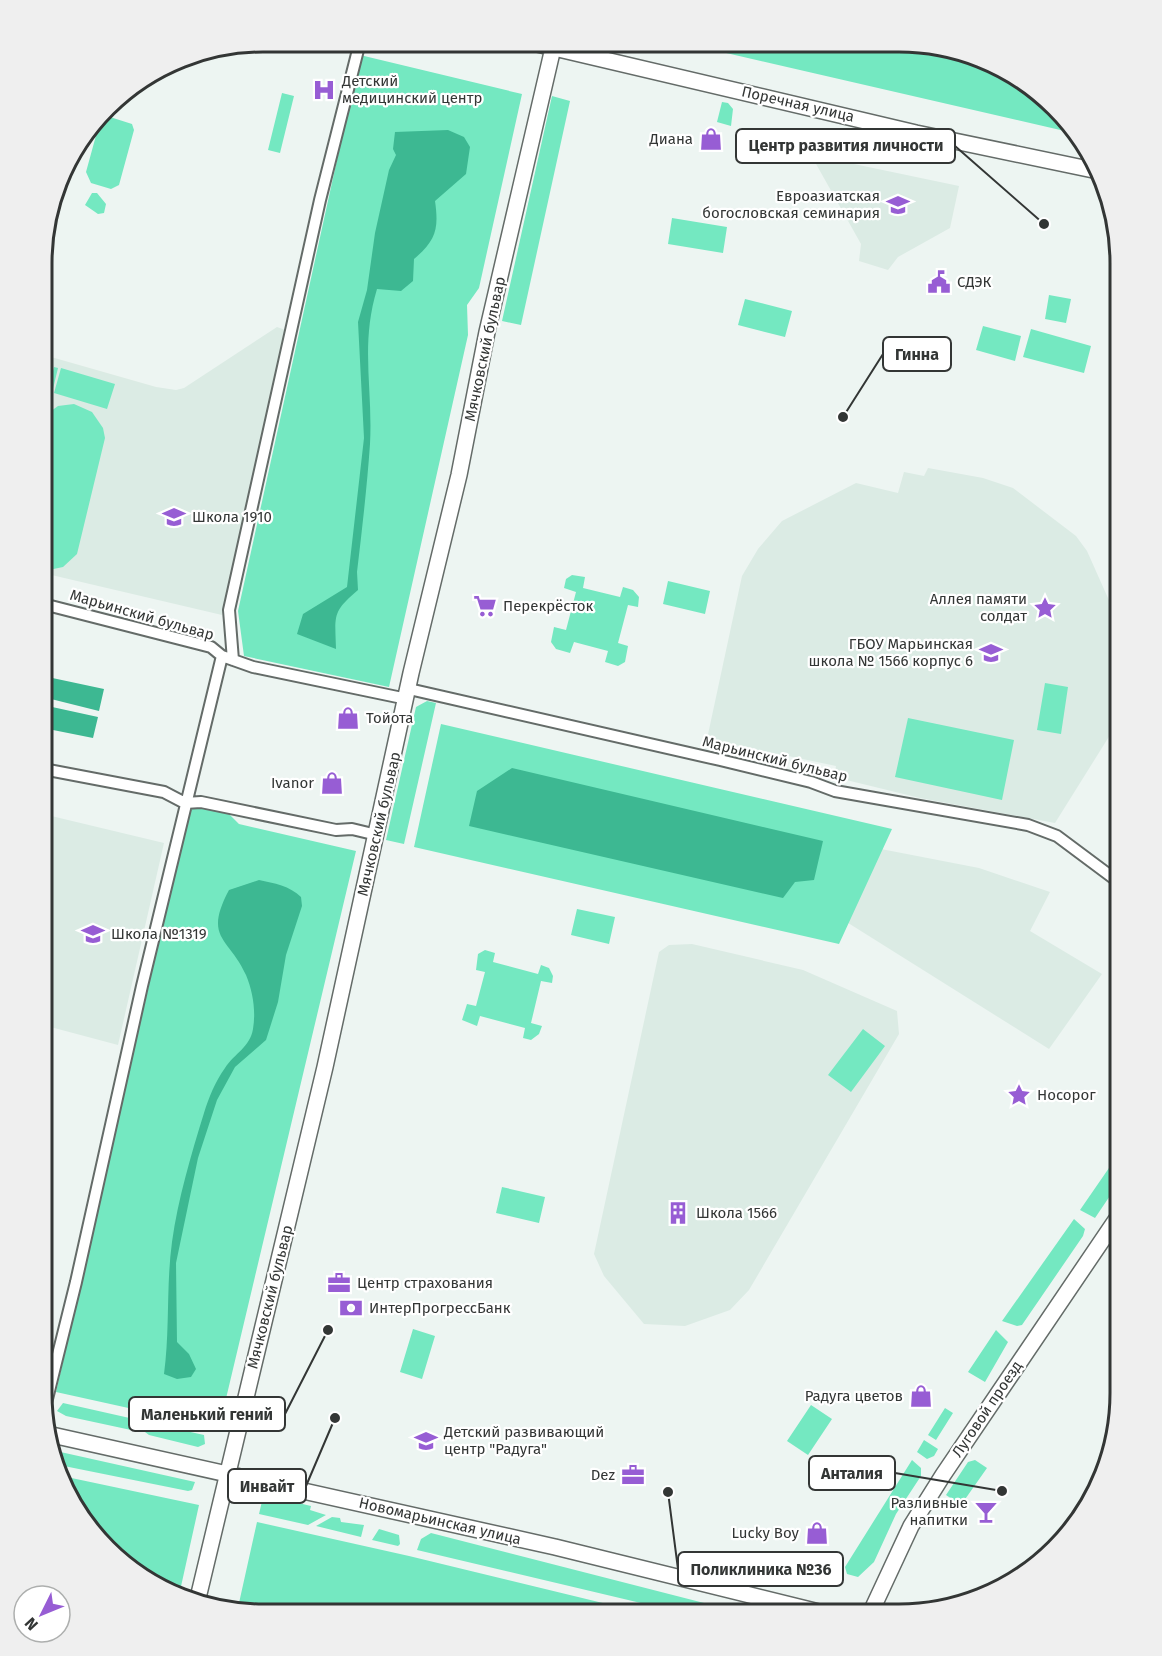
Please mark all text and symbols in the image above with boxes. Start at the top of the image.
place label: Детский медицинский центр [341,72,482,107]
hospital icon: Детский медицинский центр [311,77,337,103]
street label: Поречная улица [740,82,856,126]
shop icon: Диана [698,126,724,152]
callout: Центр развития личности [736,129,955,163]
place label: Диана [649,130,693,148]
text: Центр развития личности [748,136,944,155]
place label: Евроазиатская богословская семинария [702,187,880,222]
school or university icon: Евроазиатская богословская семинария [885,192,911,218]
public building icon: СДЭК [926,269,952,295]
place label: СДЭК [957,273,992,291]
street label: Мячковский бульвар [461,275,509,423]
callout: Гинна [883,337,951,371]
text: Гинна [895,345,939,364]
school or university icon: Школа 1910 [161,504,187,530]
place label: Школа 1910 [192,508,272,526]
street label: Марьинский бульвар [68,586,216,644]
place label: Аллея памяти солдат [930,590,1027,625]
supermarket icon: Перекрёсток [472,593,498,619]
place icon: Аллея памяти солдат [1032,595,1058,621]
place label: Перекрёсток [503,597,594,615]
place label: ГБОУ Марьинская школа № 1566 корпус 6 [809,635,973,670]
school or university icon: ГБОУ Марьинская школа № 1566 корпус 6 [978,640,1004,666]
shop icon: Тойота [335,705,361,731]
place label: Тойота [366,709,413,727]
street label: Марьинский бульвар [701,732,849,786]
street label: Мячковский бульвар [354,750,404,898]
shop icon: Ivanor [319,770,345,796]
place label: Ivanor [271,774,314,792]
school or university icon: Школа №1319 [80,921,106,947]
place label: Школа №1319 [111,925,207,943]
place icon: Носорог [1006,1082,1032,1108]
place label: Носорог [1037,1086,1096,1104]
building icon: Школа 1566 [665,1200,691,1226]
place label: Школа 1566 [696,1204,777,1222]
street label: Мячковский бульвар [243,1223,297,1371]
office icon: Центр страхования [326,1270,352,1296]
place label: Центр страхования [357,1274,493,1292]
bank icon: ИнтерПрогрессБанк [338,1295,364,1321]
place label: ИнтерПрогрессБанк [369,1299,511,1317]
street label: Луговой проезд [948,1357,1026,1461]
shop icon: Радуга цветов [908,1383,934,1409]
place label: Радуга цветов [805,1387,903,1405]
callout: Маленький гений [129,1397,285,1431]
text: Маленький гений [141,1405,273,1424]
place label: Детский развивающий центр "Радуга" [443,1423,604,1458]
school or university icon: Детский развивающий центр "Радуга" [413,1428,439,1454]
callout: Анталия [809,1456,895,1490]
office icon: Dez [620,1462,646,1488]
text: Анталия [820,1464,883,1483]
place label: Dez [591,1466,615,1484]
callout: Инвайт [228,1469,306,1503]
text: Инвайт [240,1477,295,1496]
street label: Новомарьинская улица [357,1494,523,1548]
place label: Разливные напитки [890,1494,968,1529]
bar icon: Разливные напитки [973,1499,999,1525]
shop icon: Lucky Boy [804,1520,830,1546]
place label: Lucky Boy [732,1524,800,1542]
callout: Поликлиника №36 [678,1552,843,1586]
text: Поликлиника №36 [690,1560,832,1579]
north arrow [12,1584,72,1644]
text: N [21,1614,42,1634]

